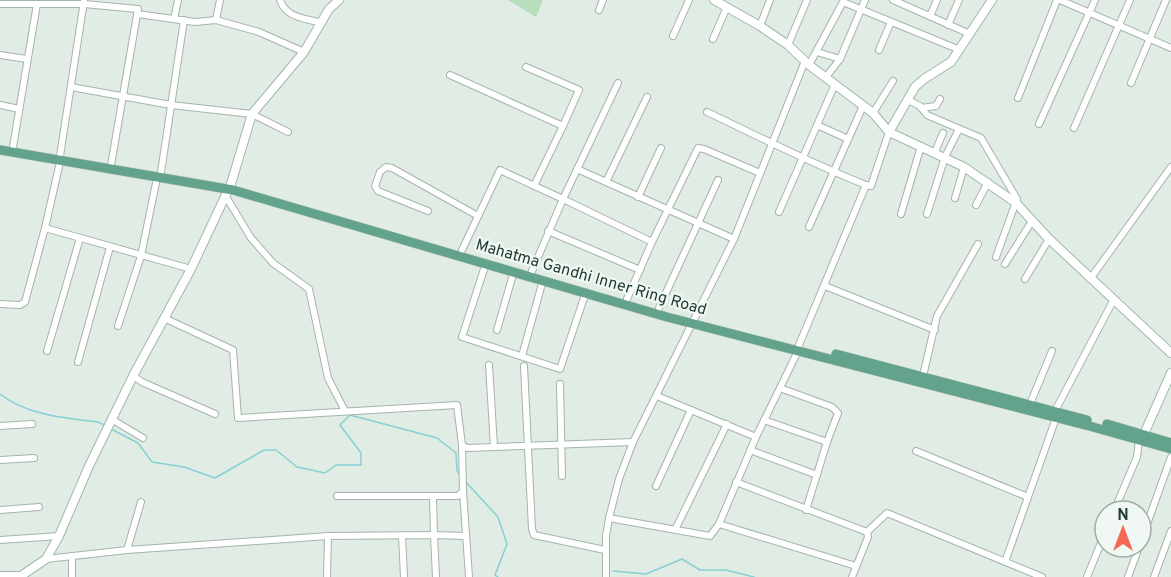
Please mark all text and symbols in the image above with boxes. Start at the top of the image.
street label: Mahatma Gandhi Inner Ring Road [473,235,709,321]
north arrow [1093,499,1153,559]
text: N [1117,506,1129,526]

